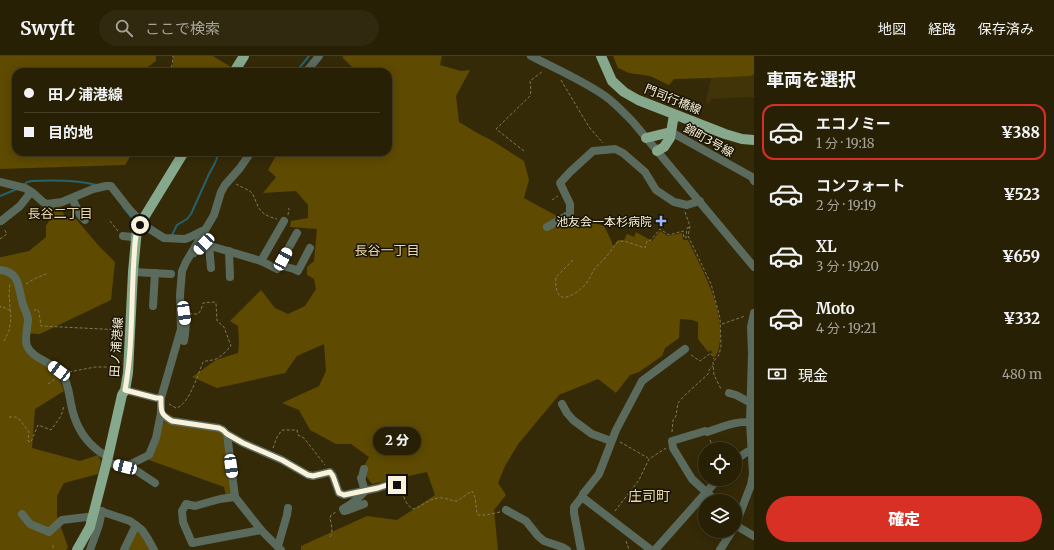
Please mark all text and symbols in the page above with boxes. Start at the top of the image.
search box [99,10,379,46]
text: Swyft [20,16,75,40]
icon: search [113,17,135,39]
text: ここで検索 [145,19,220,38]
text: 地図 [878,20,906,38]
text: 経路 [928,20,956,38]
text: 保存済み [978,20,1034,38]
text: 車両を選択 [766,68,856,91]
street label: 門司行橋線 [642,81,704,117]
text: 田ノ浦港線 [48,85,123,104]
icon: car [768,114,804,150]
text: エコノミー [816,114,891,133]
street label: 錦町3号線 [681,120,737,160]
text: 目的地 [48,123,93,142]
text: ¥388 [1001,123,1040,142]
text: 1 分 · 19:18 [816,135,874,152]
icon: car [768,176,804,212]
text: コンフォート [816,176,906,195]
text: ¥523 [1003,185,1040,204]
text: 2 分 · 19:19 [816,197,876,214]
district label: 長谷二丁目 [27,205,93,222]
place label: 池友会一本杉病院 [556,214,652,229]
marker: 池友会一本杉病院 [655,215,667,227]
route start [131,216,149,234]
car [191,231,217,257]
text: XL [816,237,837,256]
icon: car [768,238,804,274]
district label: 長谷一丁目 [354,242,420,259]
car [272,246,294,272]
text: ¥659 [1002,247,1040,266]
text: 3 分 · 19:20 [816,258,879,275]
text: Moto [816,299,855,318]
car [176,300,192,326]
icon: car [768,300,804,336]
text: ¥332 [1003,309,1040,328]
street label: 田ノ浦港線 [106,317,126,377]
text: 4 分 · 19:21 [816,320,877,337]
car [46,359,72,383]
icon: cash [766,363,788,385]
text: 現金 [798,366,828,385]
text: 480 m [1002,366,1042,383]
callout: 2 分 [373,427,421,455]
text: 2 分 [385,432,409,449]
map controls [698,442,742,538]
button: locate [698,442,742,486]
car [223,453,239,479]
car [112,458,138,476]
route end [388,476,406,494]
district label: 庄司町 [628,487,670,505]
button: layers [698,494,742,538]
button: 確定 [766,496,1042,542]

